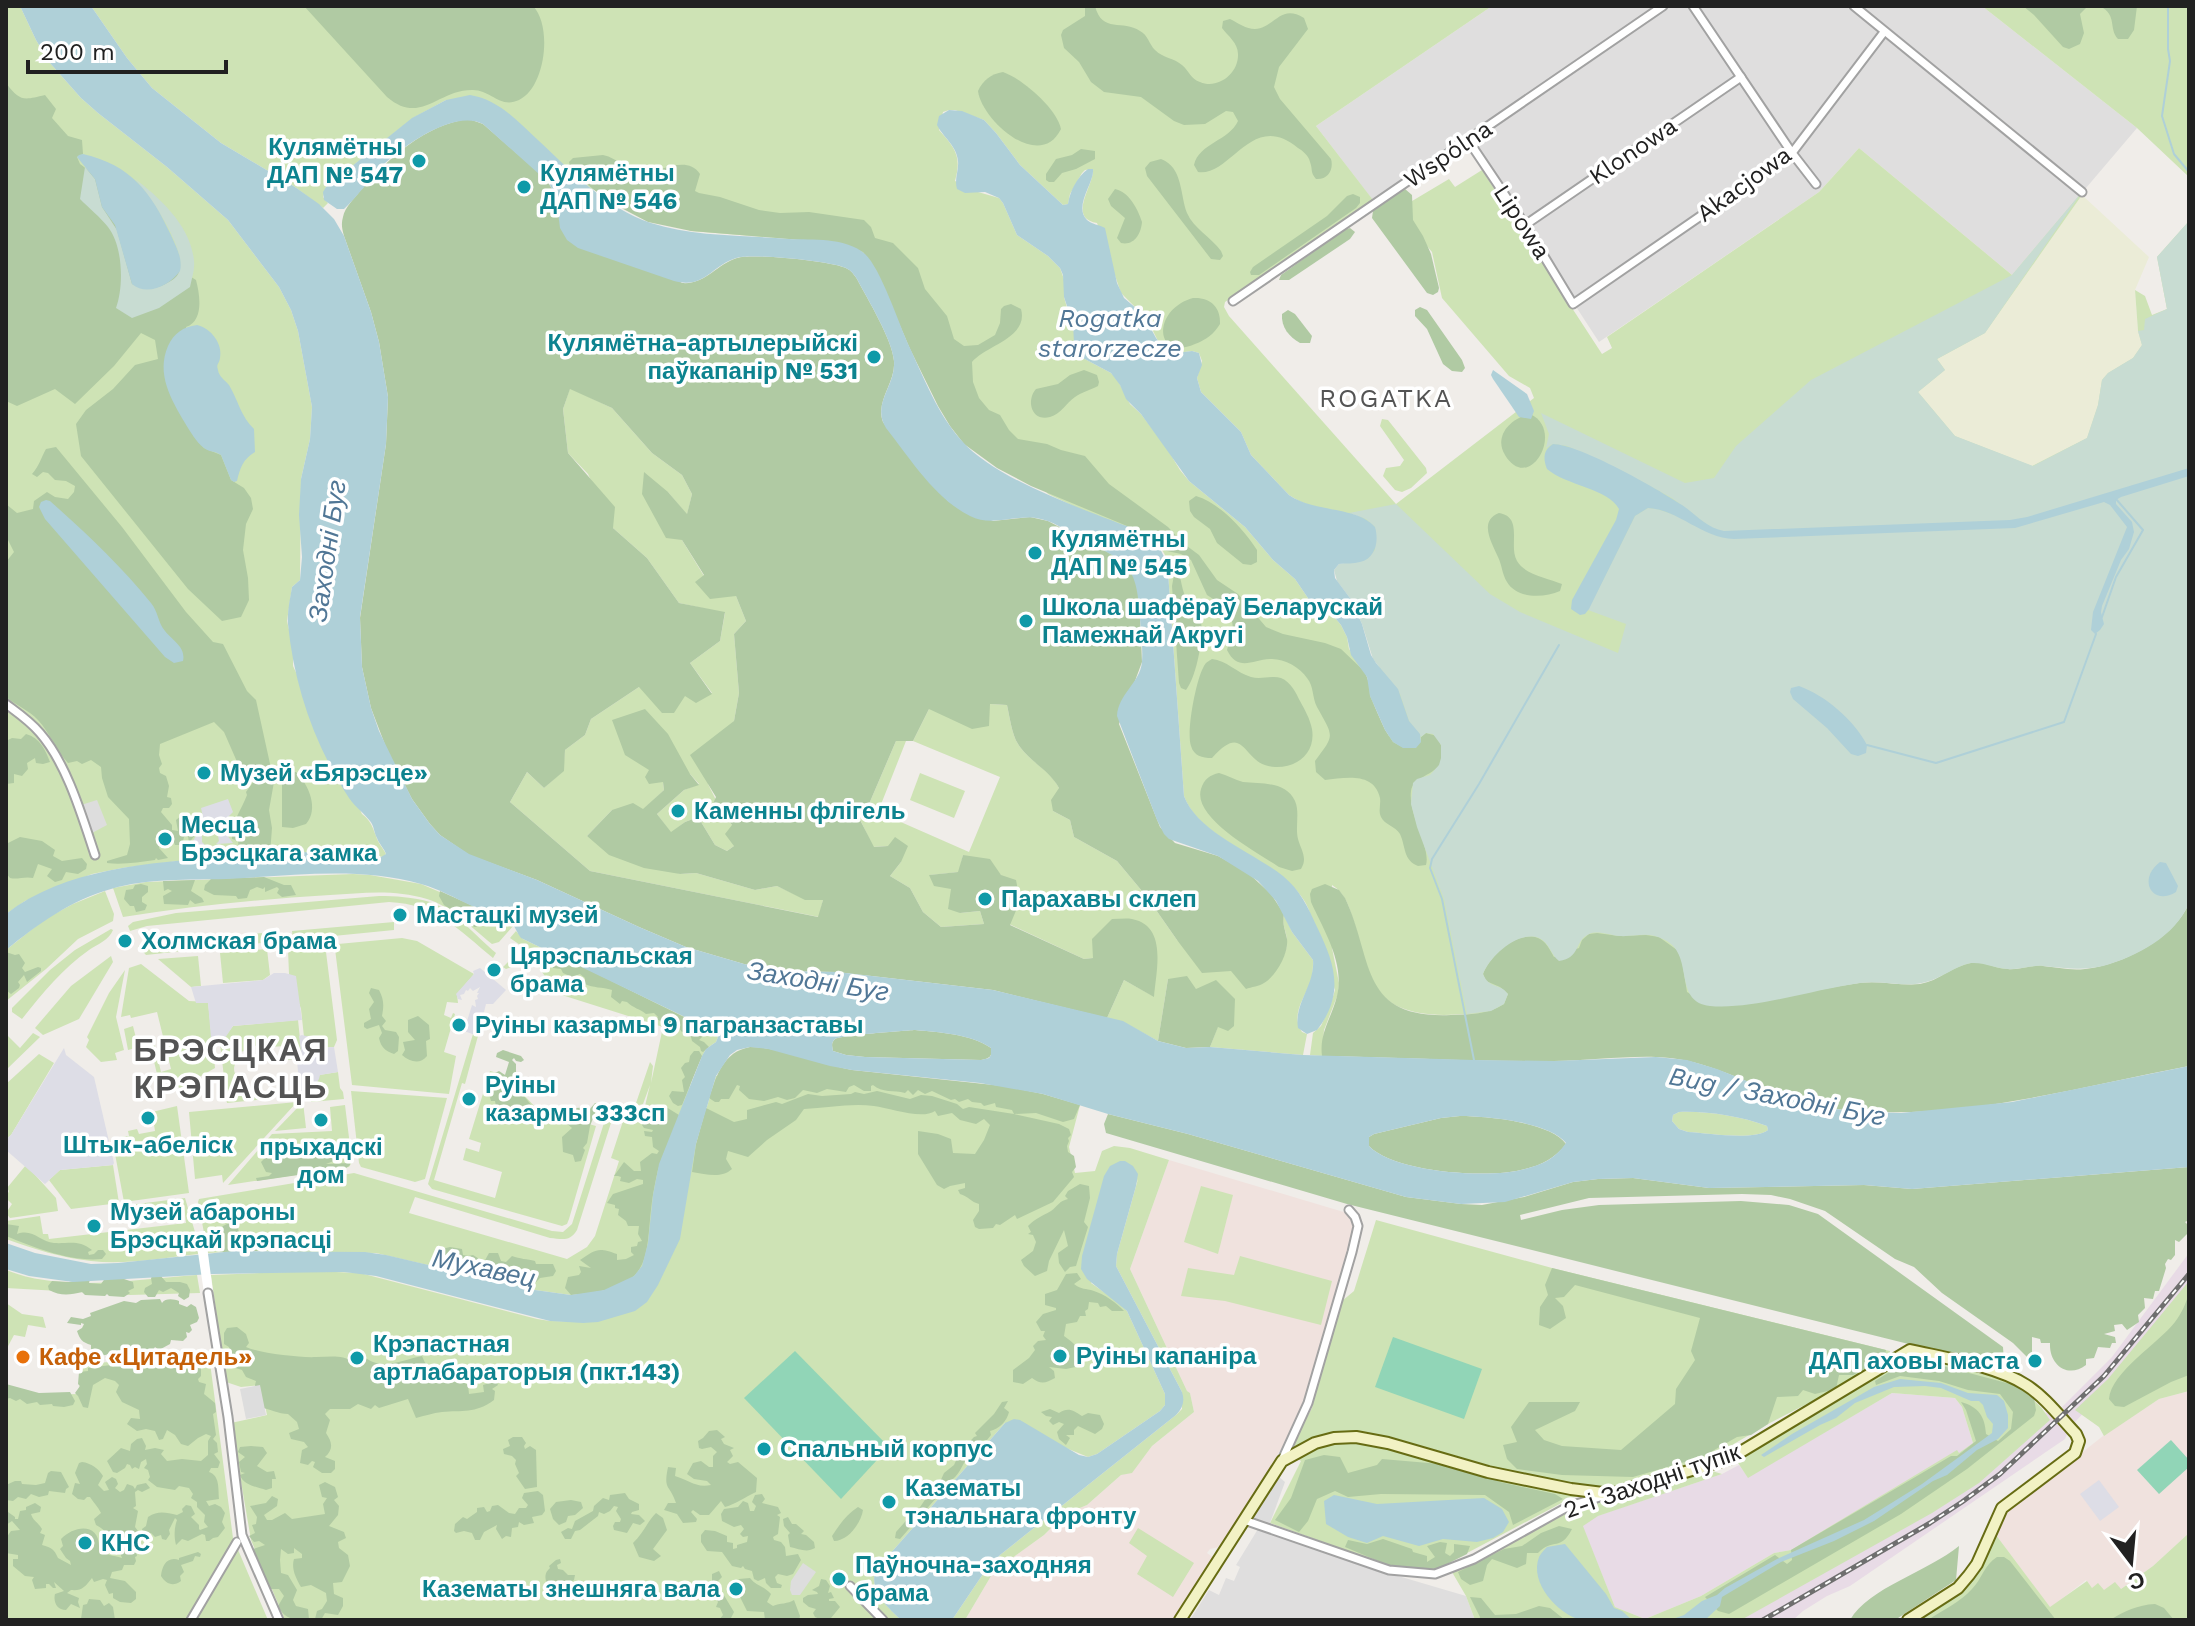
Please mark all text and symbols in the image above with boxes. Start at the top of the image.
scale bar [28,24,226,74]
text: 200 m [40,38,115,66]
street label: Klonowa [1584,112,1682,190]
street label: Wspólna [1399,114,1497,194]
place label: Кулямётны ДАП № 547 [267,133,403,189]
street label: Akacjowa [1691,140,1797,228]
marker: Кулямётны ДАП № 547 [410,152,428,170]
place label: Кулямётны ДАП № 546 [540,159,677,215]
marker: Кулямётны ДАП № 546 [515,178,533,196]
street label: Lipowa [1488,179,1556,265]
water label: Rogatka starorzecze [1038,303,1182,363]
place label: Кулямётна-артылерыйскі паўкапанір № 531 [548,329,858,385]
marker: Кулямётна-артылерыйскі паўкапанір № 531 [865,348,883,366]
district label: ROGATKA [1319,383,1453,413]
water label: Заходні Буг [302,478,352,624]
place label: Кулямётны ДАП № 545 [1051,525,1188,581]
marker: Кулямётны ДАП № 545 [1026,544,1044,562]
place label: Школа шафёраў Беларускай Памежнай Акругі [1042,593,1383,649]
marker: Школа шафёраў Беларускай Памежнай Акругі [1017,612,1035,630]
place label: Музей «Бярэсце» [220,759,428,787]
marker: Музей «Бярэсце» [195,764,213,782]
place label: Каменны флігель [694,797,905,825]
marker: Каменны флігель [669,802,687,820]
place label: Месца Брэсцкага замка [181,811,378,867]
marker: Месца Брэсцкага замка [156,830,174,848]
place label: Парахавы склеп [1001,885,1197,913]
marker: Парахавы склеп [976,890,994,908]
place label: Мастацкі музей [416,901,599,929]
marker: Мастацкі музей [391,906,409,924]
place label: Холмская брама [141,927,337,955]
marker: Холмская брама [116,932,134,950]
place label: Цярэспальская брама [510,942,693,998]
water label: Заходні Буг [745,955,891,1007]
marker: Цярэспальская брама [485,961,503,979]
place label: Руіны казармы 9 пагранзаставы [475,1011,864,1039]
marker: Руіны казармы 9 пагранзаставы [450,1016,468,1034]
district label: БРЭСЦКАЯ КРЭПАСЦЬ [133,1031,329,1106]
water label: Bug / Заходні Буг [1666,1060,1888,1132]
place label: Руіны казармы 333сп [485,1071,666,1127]
marker: Руіны казармы 333сп [460,1090,478,1108]
marker: Штык-абеліск [139,1109,157,1127]
marker: прыхадскі дом [312,1111,330,1129]
place label: Штык-абеліск [63,1131,234,1159]
place label: прыхадскі дом [259,1133,383,1189]
place label: Музей абароны Брэсцкай крэпасці [110,1198,332,1254]
marker: Музей абароны Брэсцкай крэпасці [85,1217,103,1235]
water label: Мухавец [430,1242,538,1294]
place label: Крэпастная артлабараторыя (пкт.143) [373,1330,680,1386]
place label: Руіны капаніра [1076,1342,1257,1370]
place label: Кафе «Цитадель» [39,1343,252,1371]
marker: Руіны капаніра [1051,1347,1069,1365]
place label: ДАП аховы маста [1809,1347,2020,1375]
marker: Кафе «Цитадель» [14,1348,32,1366]
marker: Крэпастная артлабараторыя (пкт.143) [348,1349,366,1367]
marker: ДАП аховы маста [2026,1352,2044,1370]
place label: Спальный корпус [780,1435,993,1463]
street label: 2-і Заходні тупік [1560,1438,1744,1524]
marker: Спальный корпус [755,1440,773,1458]
place label: Казематы тэнальнага фронту [905,1474,1137,1530]
marker: Казематы тэнальнага фронту [880,1493,898,1511]
north arrow [2091,1522,2171,1602]
place label: КНС [101,1529,150,1557]
marker: КНС [76,1534,94,1552]
place label: Паўночна-заходняя брама [855,1551,1092,1607]
text: С [2125,1567,2147,1595]
marker: Паўночна-заходняя брама [830,1570,848,1588]
place label: Казематы знешняга вала [422,1575,721,1603]
marker: Казематы знешняга вала [727,1580,745,1598]

